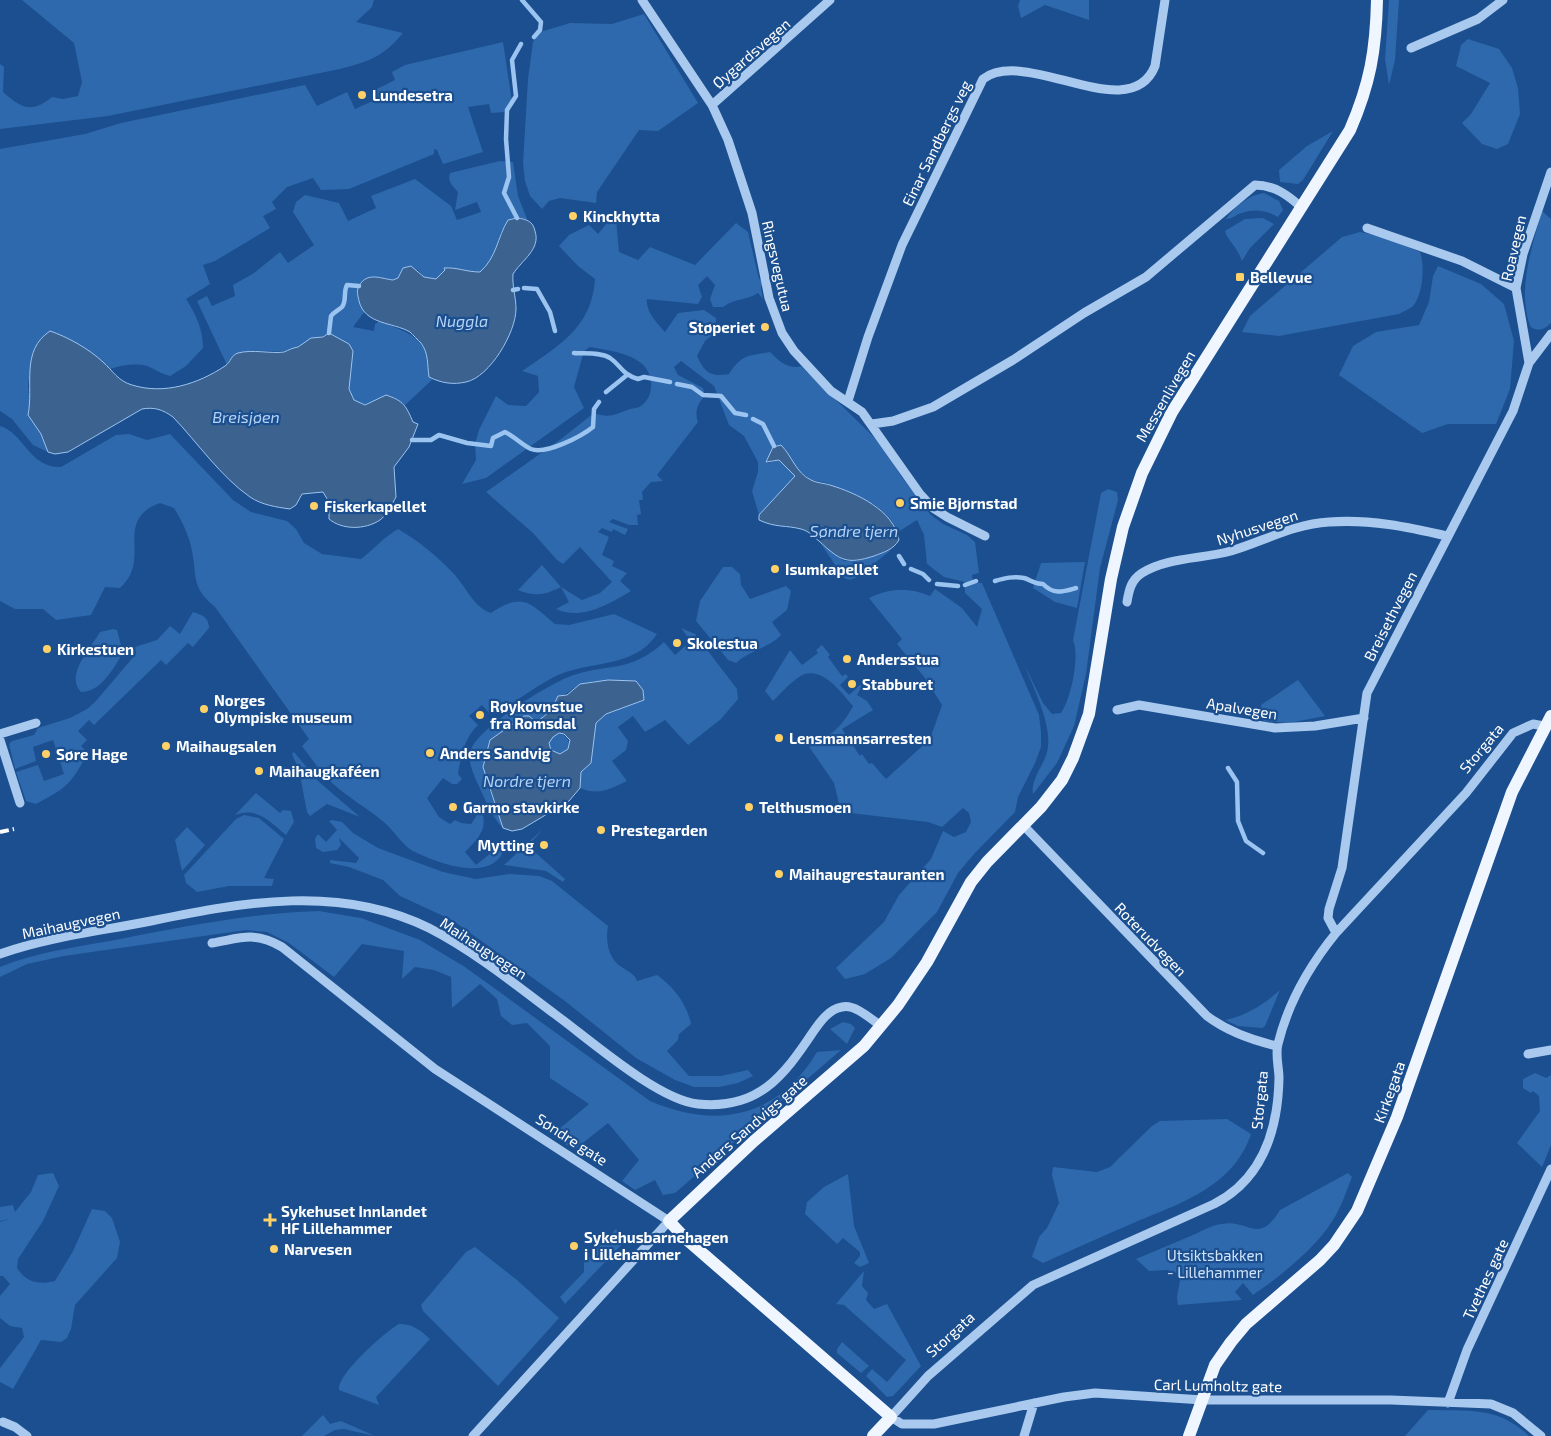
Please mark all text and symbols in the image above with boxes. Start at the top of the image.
street label: Øygardsvegen [708,14,794,92]
street label: Einar Sandbergs veg [898,77,975,209]
place label: Lundesetra [372,86,453,104]
marker: Lundesetra [356,89,368,101]
place label: Kinckhytta [583,207,660,226]
marker: Kinckhytta [567,210,579,222]
street label: Roavegen [1497,213,1529,283]
street label: Ringsvegutua [759,219,797,313]
place label: Bellevue [1250,268,1312,286]
marker: Bellevue [1234,271,1246,283]
water label: Nuggla [436,311,488,330]
place label: Støperiet [689,318,755,336]
marker: Støperiet [759,321,771,333]
street label: Messenlivegen [1132,347,1198,445]
water label: Breisjøen [212,407,280,427]
place label: Smie Bjørnstad [910,494,1018,512]
place label: Fiskerkapellet [324,497,426,515]
marker: Smie Bjørnstad [894,497,906,509]
marker: Fiskerkapellet [308,500,320,512]
street label: Nyhusvegen [1214,505,1300,549]
water label: Søndre tjern [810,521,898,541]
place label: Isumkapellet [785,560,878,578]
marker: Isumkapellet [769,563,781,575]
street label: Breisethvegen [1360,568,1420,664]
place label: Skolestua [687,634,758,652]
marker: Skolestua [671,637,683,649]
place label: Kirkestuen [57,640,134,658]
marker: Kirkestuen [41,643,53,655]
place label: Andersstua [857,650,939,668]
marker: Andersstua [841,653,853,665]
place label: Stabburet [862,675,933,693]
marker: Stabburet [846,678,858,690]
place label: Norges Olympiske museum [214,691,352,727]
street label: Apalvegen [1205,694,1279,722]
place label: Røykovnstue fra Romsdal [490,697,583,732]
marker: Norges Olympiske museum [198,703,210,715]
marker: Røykovnstue fra Romsdal [474,709,486,721]
street label: Storgata [1455,720,1507,776]
place label: Lensmannsarresten [789,729,932,747]
marker: Lensmannsarresten [773,732,785,744]
place label: Maihaugsalen [176,737,277,755]
marker: Maihaugsalen [160,740,172,752]
place label: Anders Sandvig [440,744,551,762]
place label: Søre Hage [56,745,128,763]
marker: Anders Sandvig [424,747,436,759]
marker: Søre Hage [40,748,52,760]
place label: Maihaugkaféen [269,762,379,780]
marker: Maihaugkaféen [253,765,265,777]
water label: Nordre tjern [483,771,571,791]
place label: Garmo stavkirke [463,798,580,816]
place label: Telthusmoen [759,798,851,816]
marker: Garmo stavkirke [447,801,459,813]
marker: Telthusmoen [743,801,755,813]
place label: Prestegarden [611,821,708,839]
marker: Prestegarden [595,824,607,836]
place label: Mytting [478,836,534,855]
marker: Mytting [538,839,550,851]
place label: Maihaugrestauranten [789,865,944,883]
marker: Maihaugrestauranten [773,868,785,880]
street label: Roterudvegen [1111,898,1191,980]
street label: Maihaugvegen [20,904,122,942]
street label: Maihaugvegen [437,913,531,983]
street label: Kirkegata [1370,1059,1408,1125]
street label: Storgata [1247,1070,1271,1130]
street label: Anders Sandvigs gate [688,1071,810,1181]
street label: Søndre gate [533,1109,611,1169]
place label: Sykehuset Innlandet HF Lillehammer [281,1202,427,1237]
marker: Sykehuset Innlandet HF Lillehammer [263,1213,277,1227]
place label: Sykehusbarnehagen i Lillehammer [584,1228,729,1263]
street label: Tvethes gate [1458,1236,1512,1322]
place label: Narvesen [284,1240,352,1258]
marker: Sykehusbarnehagen i Lillehammer [568,1240,580,1252]
marker: Narvesen [268,1243,280,1255]
park label: Utsiktsbakken - Lillehammer [1167,1246,1263,1281]
street label: Storgata [922,1308,978,1360]
street label: Carl Lumholtz gate [1154,1375,1282,1395]

